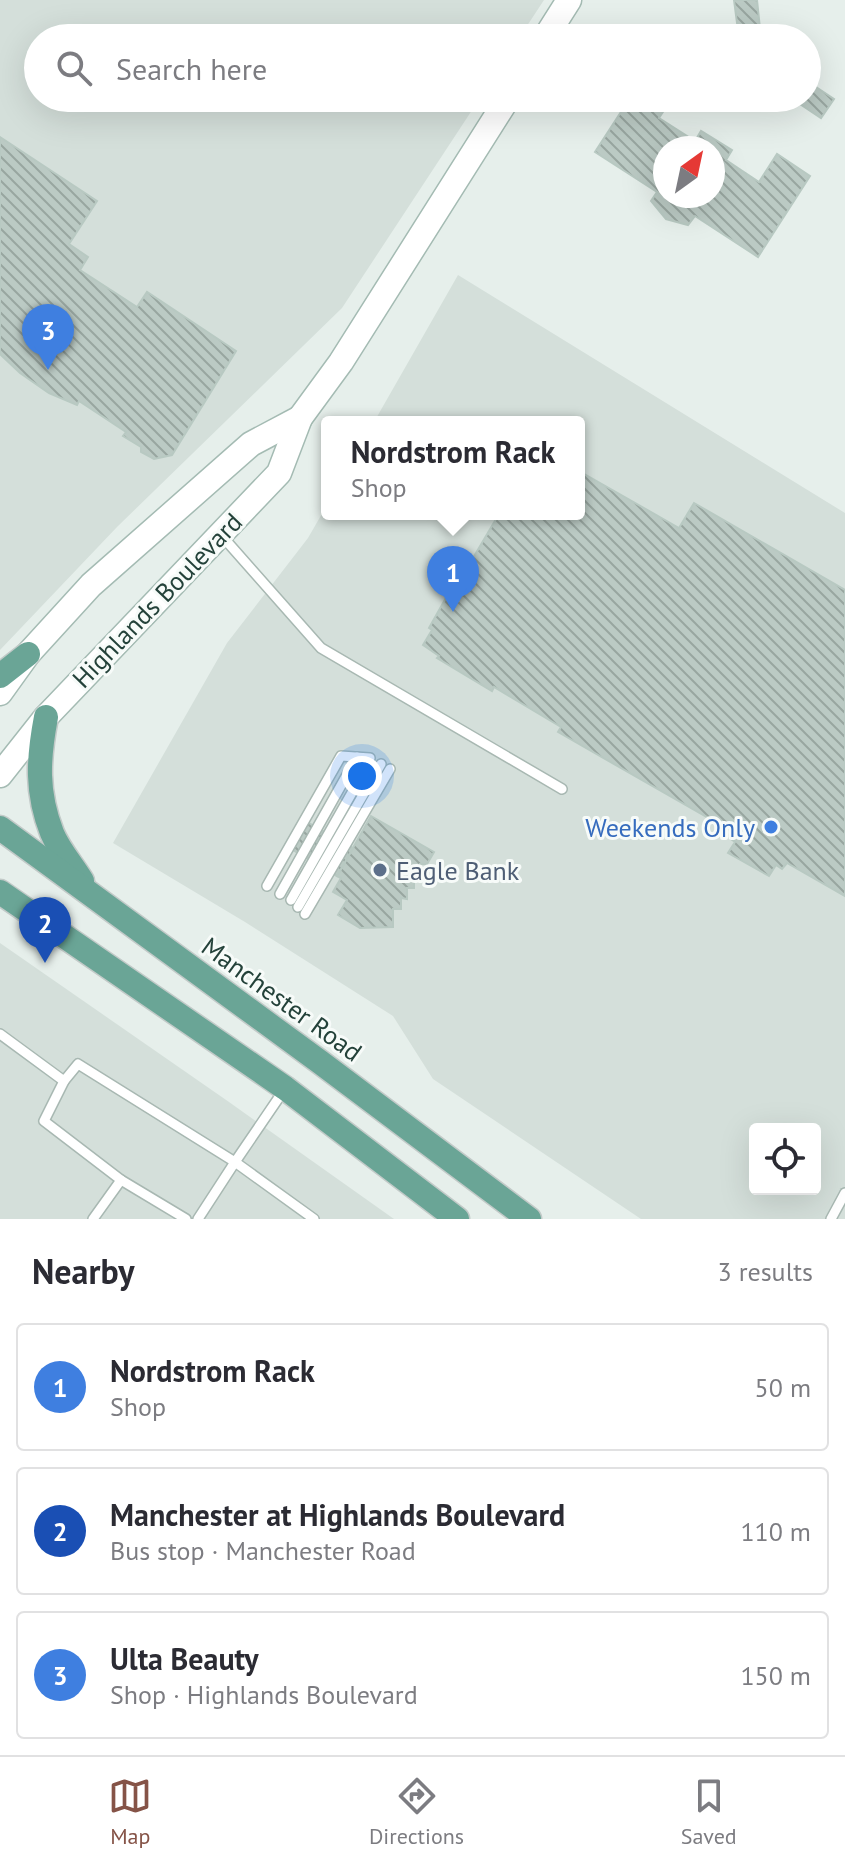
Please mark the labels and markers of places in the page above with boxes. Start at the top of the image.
pin: 3 [22,304,74,370]
pin: 1 [427,546,479,612]
place label: Weekends Only [585,811,755,844]
marker: Weekends Only [762,818,780,836]
place label: Eagle Bank [396,854,520,887]
marker: Eagle Bank [371,861,389,879]
pin: 2 [19,897,71,963]

